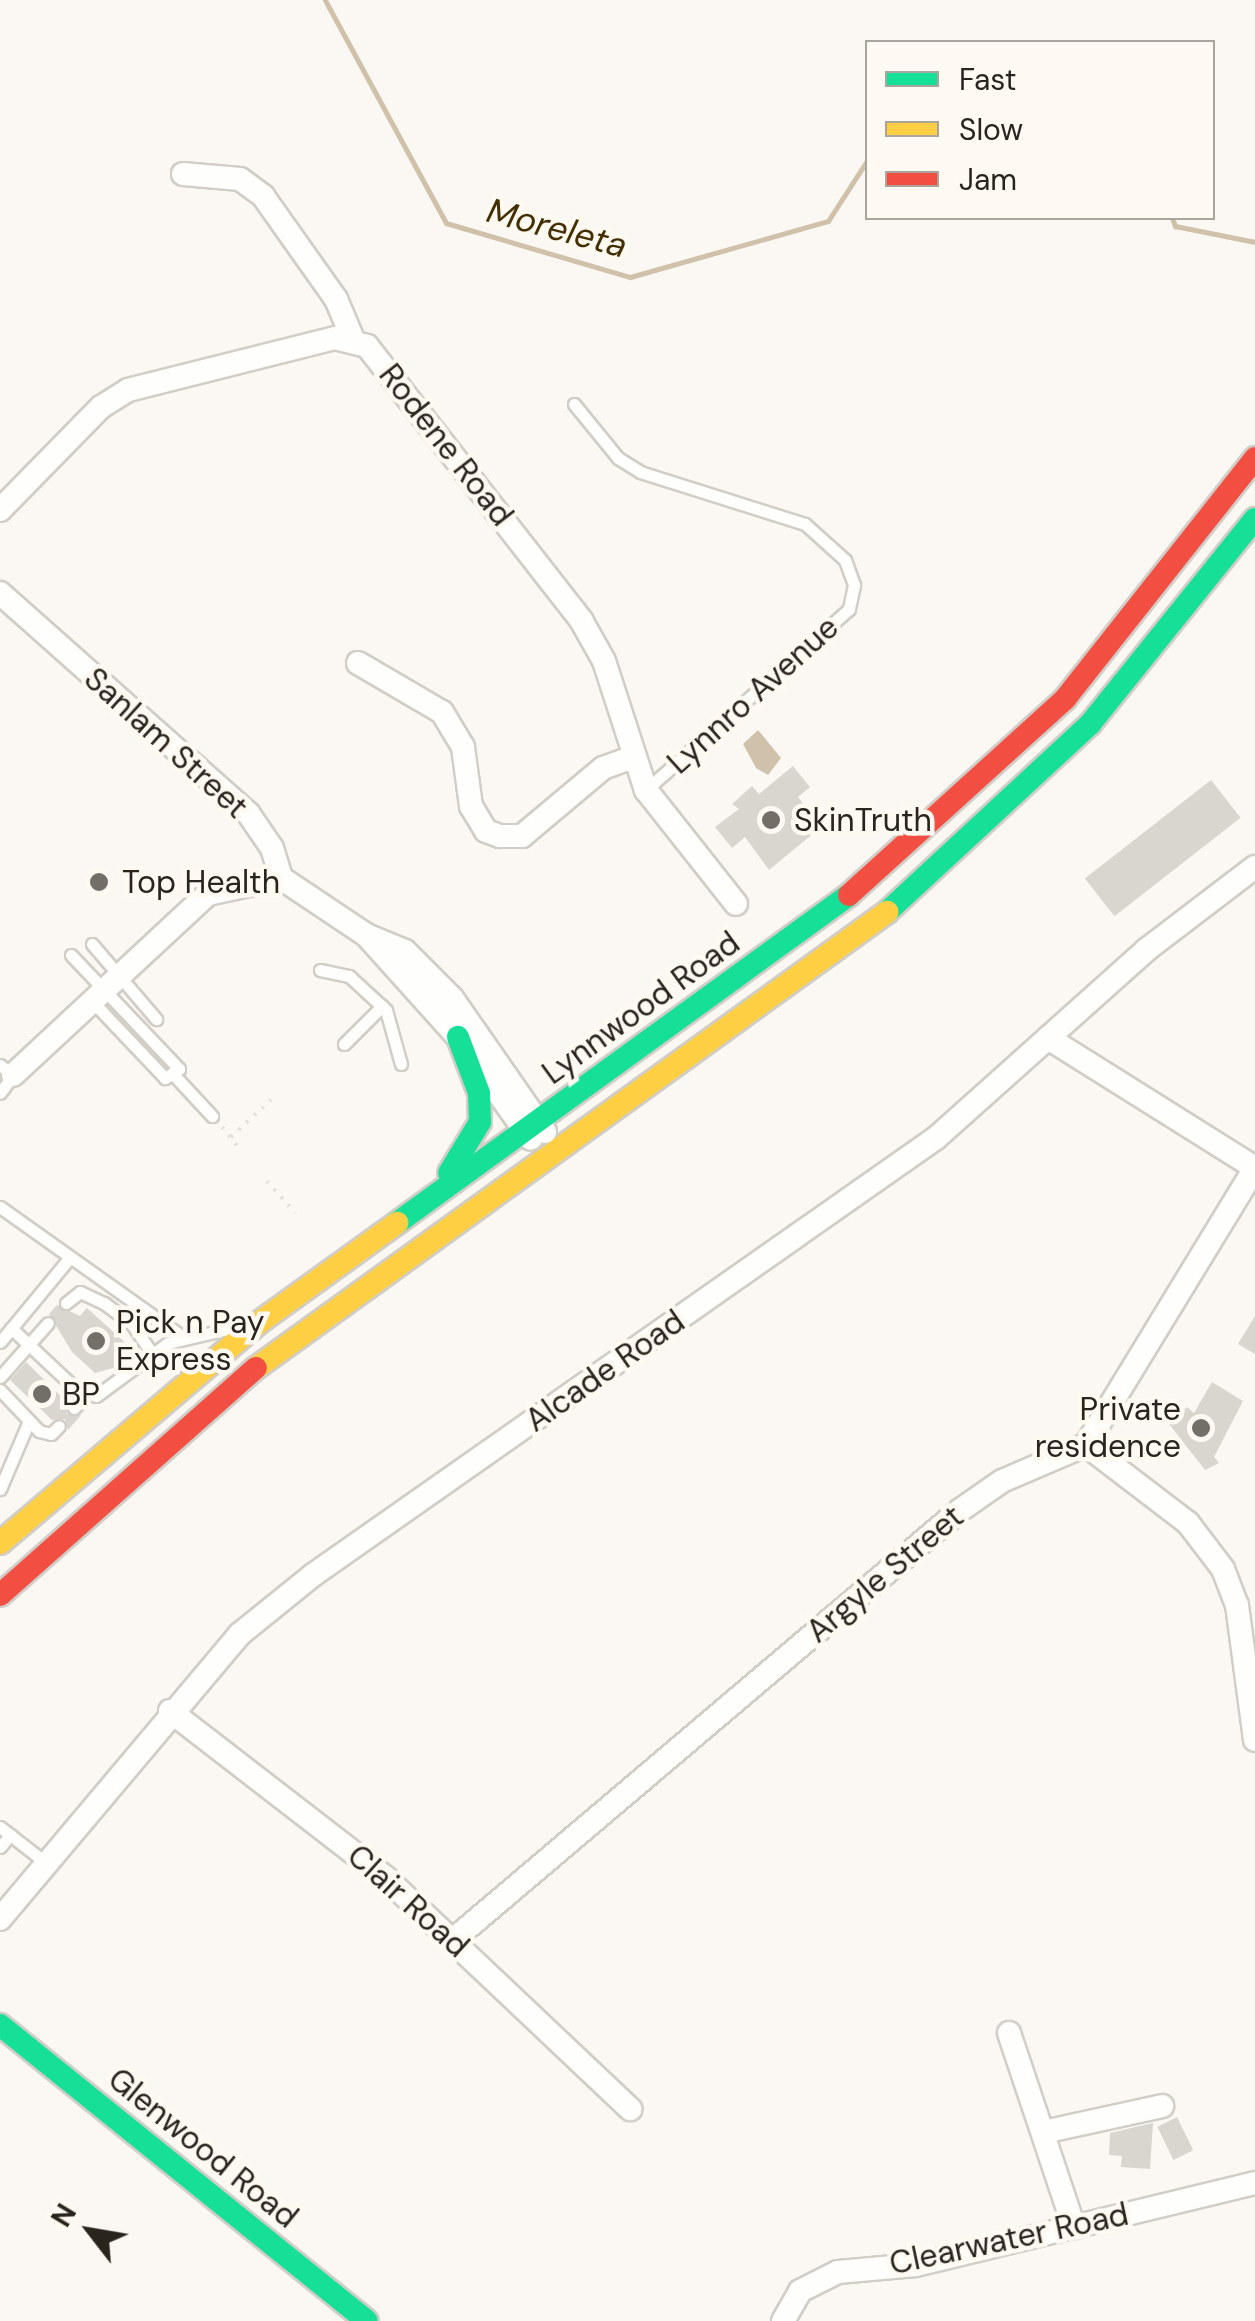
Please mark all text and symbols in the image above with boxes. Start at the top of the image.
legend [865,40,1215,220]
text: Fast [959,60,1017,99]
text: Slow [959,110,1023,149]
text: Jam [959,160,1017,199]
water label: Moreleta [482,189,632,267]
street label: Rodene Road [371,356,521,534]
street label: Lynnro Avenue [660,608,846,782]
street label: Sanlam Street [76,660,256,826]
place label: SkinTruth [794,801,932,839]
marker: SkinTruth [758,807,784,833]
place label: Top Health [122,863,280,901]
marker: Top Health [86,869,112,895]
street label: Lynnwood Road [535,924,747,1092]
street label: Alcade Road [518,1302,692,1440]
place label: Pick n Pay Express [116,1304,265,1379]
marker: Pick n Pay Express [85,1330,107,1352]
place label: BP [62,1375,100,1413]
marker: BP [31,1383,53,1405]
place label: Private residence [1035,1391,1181,1466]
marker: Private residence [1190,1417,1212,1439]
street label: Argyle Street [799,1497,971,1651]
street label: Clair Road [339,1837,477,1965]
street label: Glenwood Road [100,2060,306,2236]
north arrow [40,2181,140,2281]
street label: Clearwater Road [886,2195,1132,2283]
text: N [43,2197,85,2234]

